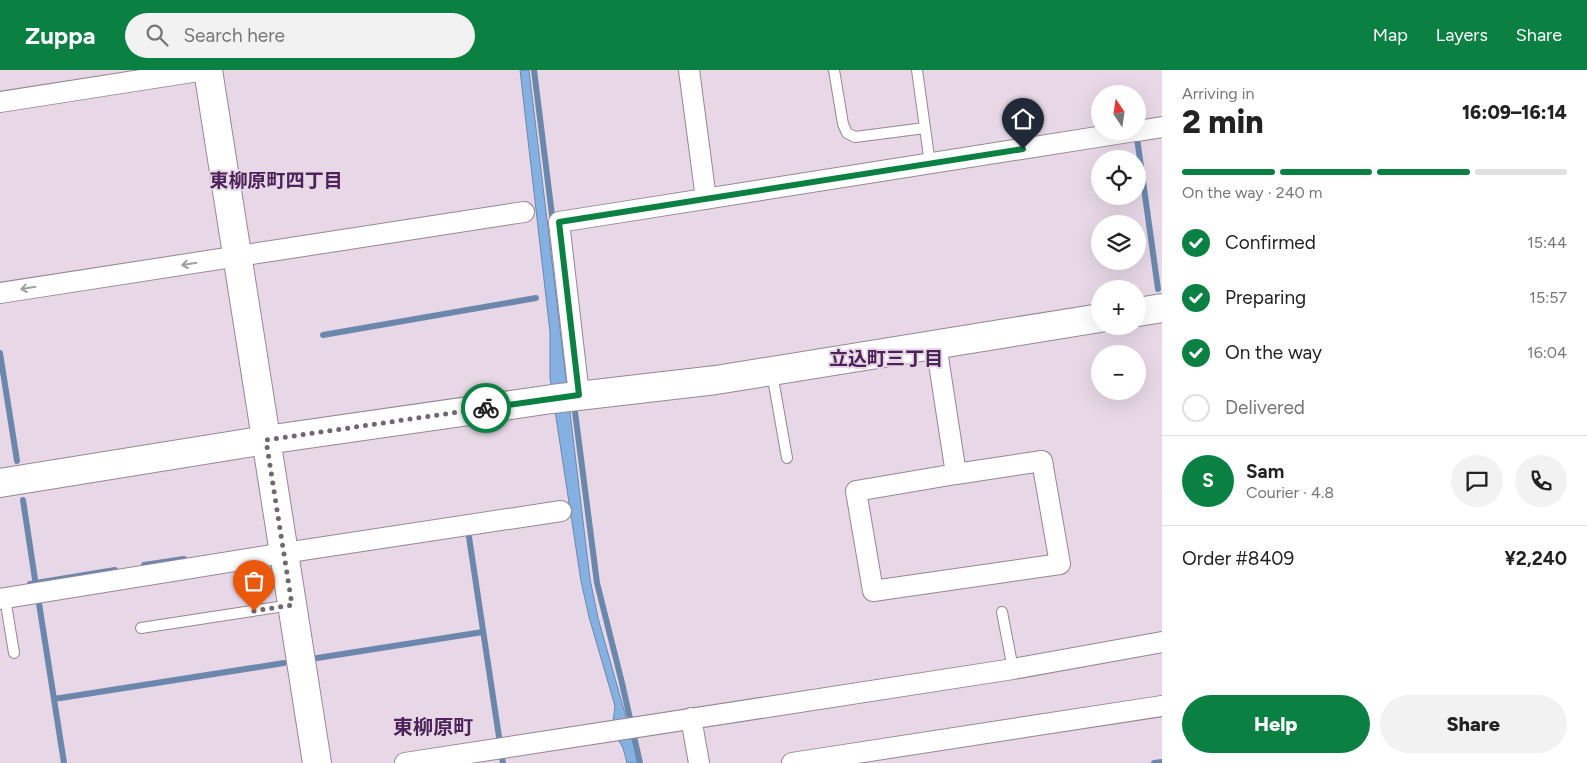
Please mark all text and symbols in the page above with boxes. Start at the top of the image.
search box [125,13,475,58]
text: Zuppa [25,21,95,50]
icon: search [143,21,171,49]
text: Search here [183,24,285,47]
text: Map [1373,24,1408,46]
text: Layers [1436,24,1488,46]
text: Share [1516,24,1562,46]
text: Arriving in [1182,84,1254,103]
north arrow [1091,85,1146,140]
map controls [1091,85,1146,400]
pin [1002,98,1044,149]
text: 16:09–16:14 [1462,101,1567,124]
text: 2 min [1182,103,1264,141]
icon: home [1009,105,1037,133]
button: locate [1091,150,1146,205]
district label: 東柳原町四丁目 [209,169,343,192]
text: On the way · 240 m [1182,183,1322,202]
button: layers [1091,215,1146,270]
icon: check [1182,229,1210,257]
text: Confirmed [1225,231,1316,254]
text: 15:44 [1527,233,1567,252]
one-way arrow [181,259,197,269]
button: + [1091,280,1146,335]
one-way arrow [21,284,37,294]
icon: check [1182,284,1210,312]
text: Preparing [1225,286,1306,309]
text: 15:57 [1529,288,1567,307]
icon: check [1182,339,1210,367]
text: On the way [1225,341,1322,364]
text: 16:04 [1527,343,1567,362]
button: − [1091,345,1146,400]
district label: 立込町三丁目 [829,347,943,370]
courier [461,383,511,433]
icon: bike [472,394,500,422]
text: Delivered [1225,396,1305,419]
button: chat [1451,455,1503,507]
button: phone [1515,455,1567,507]
text: Sam [1246,460,1284,483]
text: S [1202,469,1214,492]
text: Courier · 4.8 [1246,483,1334,502]
text: Order #8409 [1182,547,1294,570]
text: ¥2,240 [1504,547,1567,570]
pin [233,560,275,611]
icon: bag [240,567,268,595]
button: Help [1182,695,1370,753]
button: Share [1380,695,1567,753]
district label: 東柳原町 [393,715,473,739]

